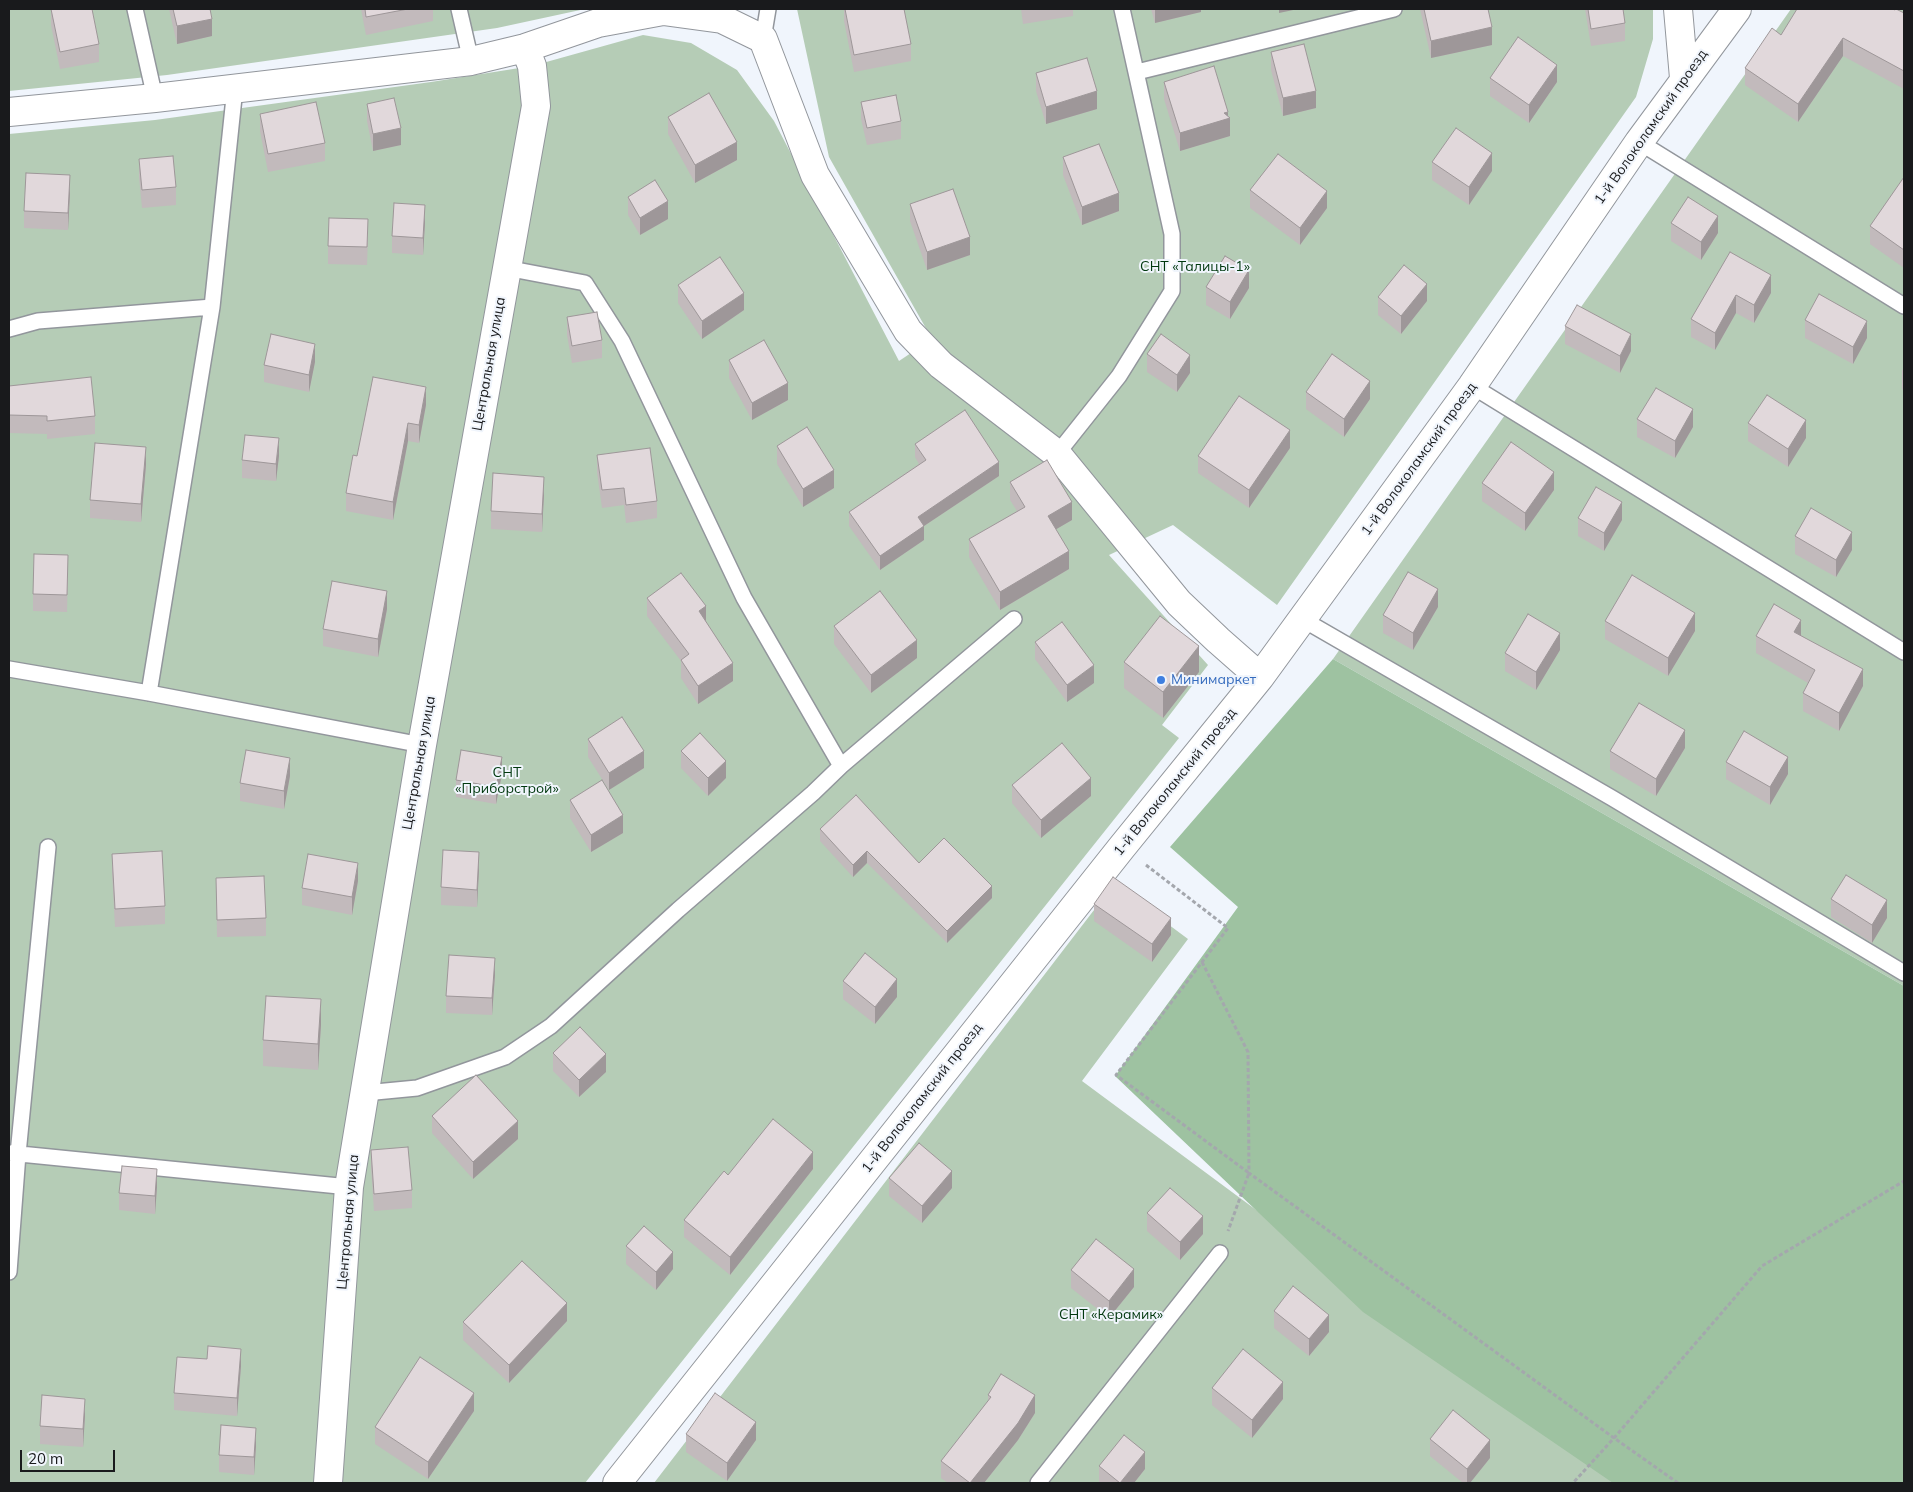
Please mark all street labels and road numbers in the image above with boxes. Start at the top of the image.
street label: 1-й Волоколамский проезд [1591,46,1711,208]
street label: Центральная улица [469,296,509,432]
street label: 1-й Волоколамский проезд [1358,379,1480,539]
street label: Центральная улица [399,695,439,831]
street label: 1-й Волоколамский проезд [1110,705,1240,859]
street label: 1-й Волоколамский проезд [858,1020,986,1176]
street label: Центральная улица [334,1154,362,1290]

